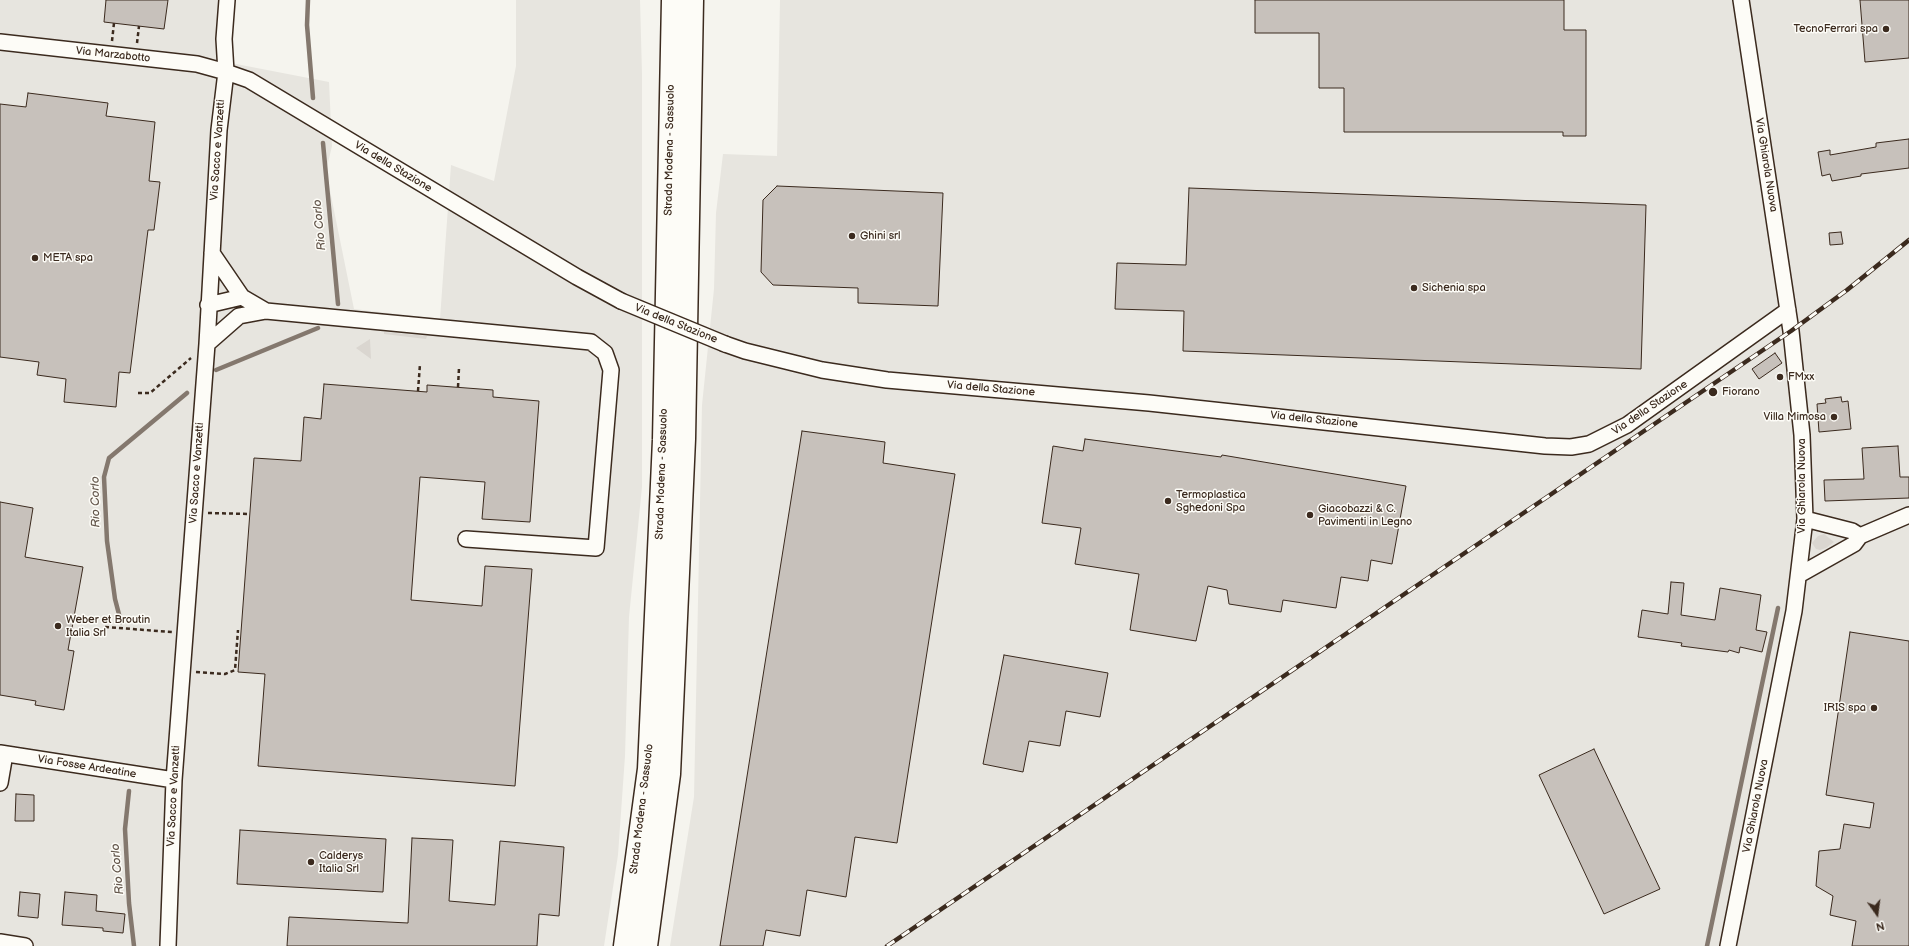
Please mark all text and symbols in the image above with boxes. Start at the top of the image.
place label: TecnoFerrari spa [1793,22,1878,36]
marker: TecnoFerrari spa [1881,24,1891,34]
street label: Via Marzabotto [75,45,151,65]
street label: Strada Modena - Sassuolo [662,84,678,216]
street label: Via Sacco e Vanzetti [208,99,228,201]
street label: Via Ghiarola Nuova [1752,117,1780,213]
street label: Via della Stazione [352,139,434,195]
water label: Rio Corlo [311,199,329,251]
place label: Ghini srl [860,229,901,243]
marker: Ghini srl [847,231,857,241]
place label: META spa [43,251,93,265]
marker: META spa [30,253,40,263]
place label: Sichenia spa [1422,281,1486,295]
marker: Sichenia spa [1409,283,1419,293]
street label: Via della Stazione [633,301,719,347]
place label: FMxx [1788,370,1814,384]
marker: FMxx [1775,372,1785,382]
street label: Via della Stazione [1610,378,1690,438]
street label: Via della Stazione [947,379,1035,399]
place label: Fiorano [1722,385,1760,399]
marker: Fiorano [1707,386,1719,398]
street label: Strada Modena - Sassuolo [653,408,671,540]
street label: Via della Stazione [1269,409,1359,431]
place label: Villa Mimosa [1764,410,1826,424]
marker: Villa Mimosa [1829,412,1839,422]
street label: Via Sacco e Vanzetti [187,422,207,524]
street label: Via Ghiarola Nuova [1795,438,1809,534]
water label: Rio Corlo [88,476,104,528]
place label: Termoplastica Sghedoni Spa [1176,488,1246,514]
marker: Termoplastica Sghedoni Spa [1163,496,1173,506]
place label: Giacobazzi & C. Pavimenti in Legno [1318,502,1412,528]
marker: Giacobazzi & C. Pavimenti in Legno [1305,510,1315,520]
place label: Weber et Broutin Italia Srl [66,613,150,639]
marker: Weber et Broutin Italia Srl [53,621,63,631]
place label: IRIS spa [1824,701,1866,715]
marker: IRIS spa [1869,703,1879,713]
street label: Strada Modena - Sassuolo [627,743,657,875]
street label: Via Sacco e Vanzetti [165,745,183,847]
street label: Via Fosse Ardeatine [37,753,137,781]
street label: Via Ghiarola Nuova [1740,758,1772,854]
water label: Rio Corlo [109,843,127,895]
place label: Calderys Italia Srl [319,849,363,875]
marker: Calderys Italia Srl [306,857,316,867]
north arrow [1857,894,1897,934]
text: N [1874,919,1886,933]

